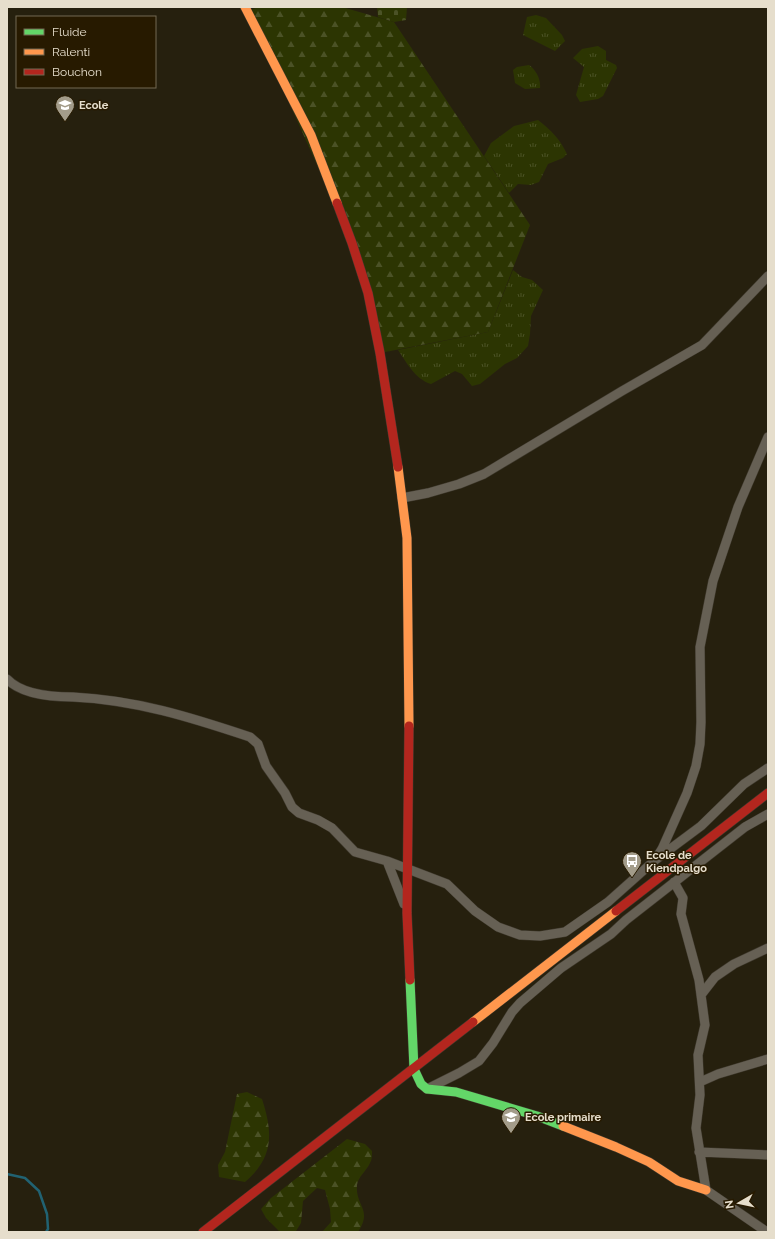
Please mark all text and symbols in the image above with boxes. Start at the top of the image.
legend [16,16,156,88]
text: Fluide [52,25,87,39]
text: Ralenti [52,45,90,59]
text: Bouchon [52,65,102,79]
school or university icon: Ecole [54,94,76,122]
place label: Ecole [79,99,109,112]
place label: Ecole de Kiendpalgo [646,849,707,875]
bus stop icon: Ecole de Kiendpalgo [621,850,643,878]
school or university icon: Ecole primaire [500,1106,522,1134]
place label: Ecole primaire [525,1111,602,1124]
north arrow [719,1183,759,1223]
text: N [723,1199,737,1210]

